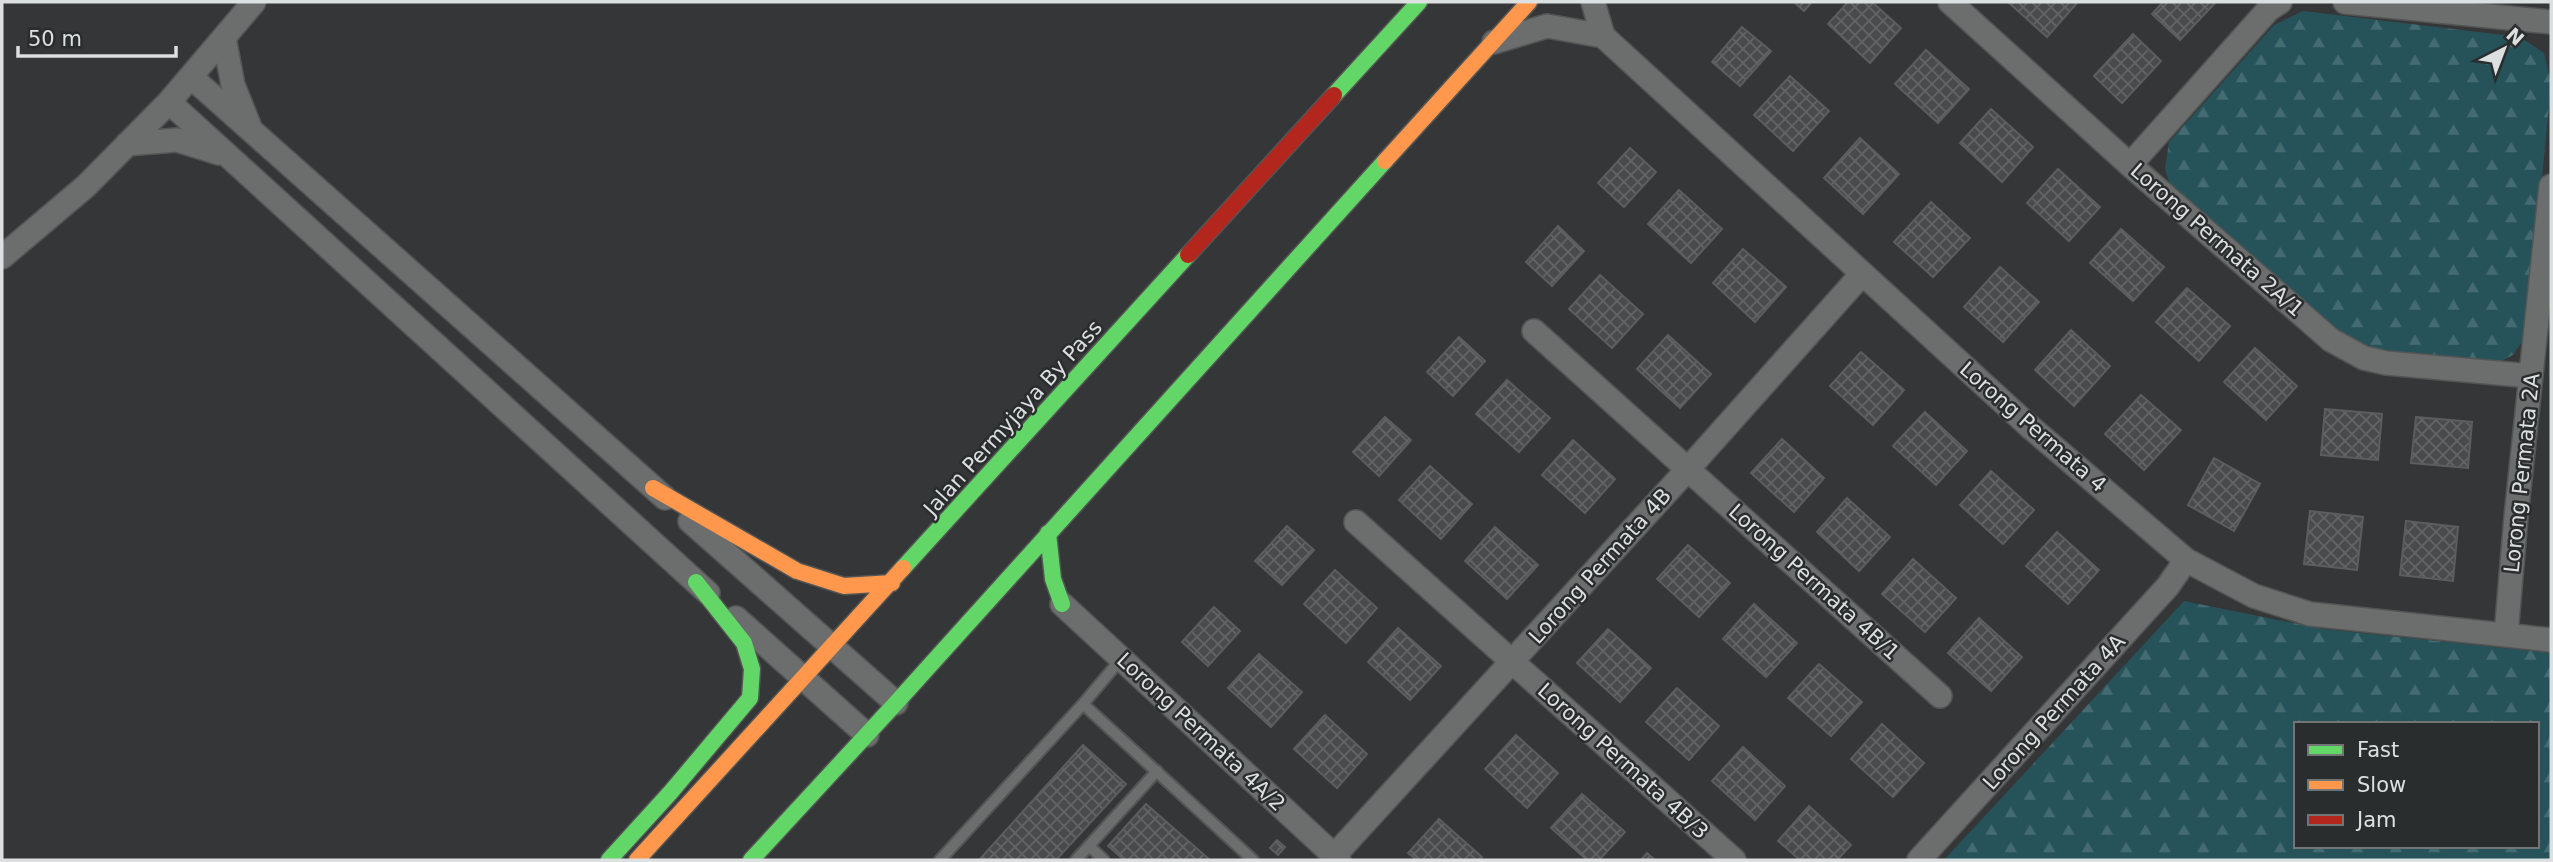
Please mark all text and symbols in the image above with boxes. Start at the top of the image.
scale bar [18,14,175,58]
north arrow [2469,14,2539,84]
text: N [2502,23,2529,50]
text: 50 m [28,27,82,51]
street label: Lorong Permata 2A/1 [2126,158,2308,322]
street label: Jalan Permyjaya By Pass [918,315,1107,522]
street label: Lorong Permata 4 [1955,357,2111,497]
street label: Lorong Permata 2A [2500,371,2544,574]
street label: Lorong Permata 4B [1524,483,1676,649]
street label: Lorong Permata 4B/1 [1724,499,1904,665]
street label: Lorong Permata 4A [1978,629,2130,795]
street label: Lorong Permata 4A/2 [1112,648,1290,816]
street label: Lorong Permata 4B/3 [1533,678,1713,844]
legend [2294,722,2539,848]
text: Fast [2357,738,2399,762]
text: Slow [2357,773,2406,797]
text: Jam [2355,808,2397,832]

